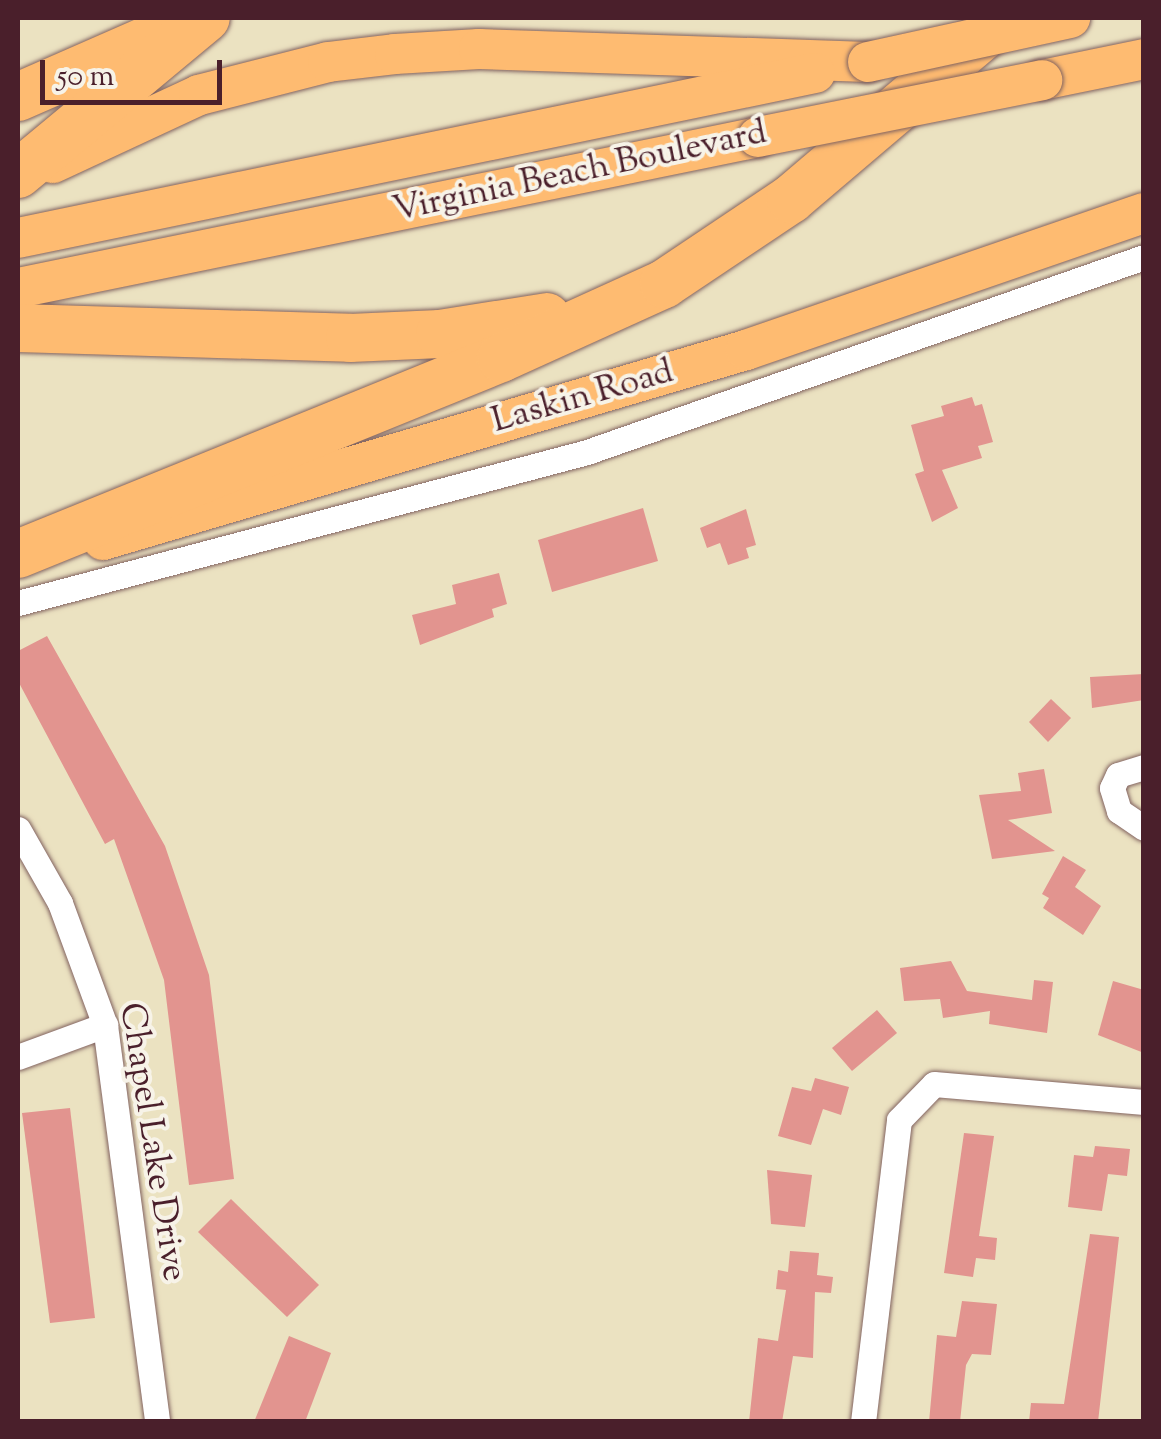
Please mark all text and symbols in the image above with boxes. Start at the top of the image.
scale bar [45,40,228,102]
text: 50 m [57,56,114,99]
street label: Virginia Beach Boulevard [389,113,771,233]
street label: Laskin Road [487,352,679,444]
street label: Chapel Lake Drive [108,1000,194,1284]

